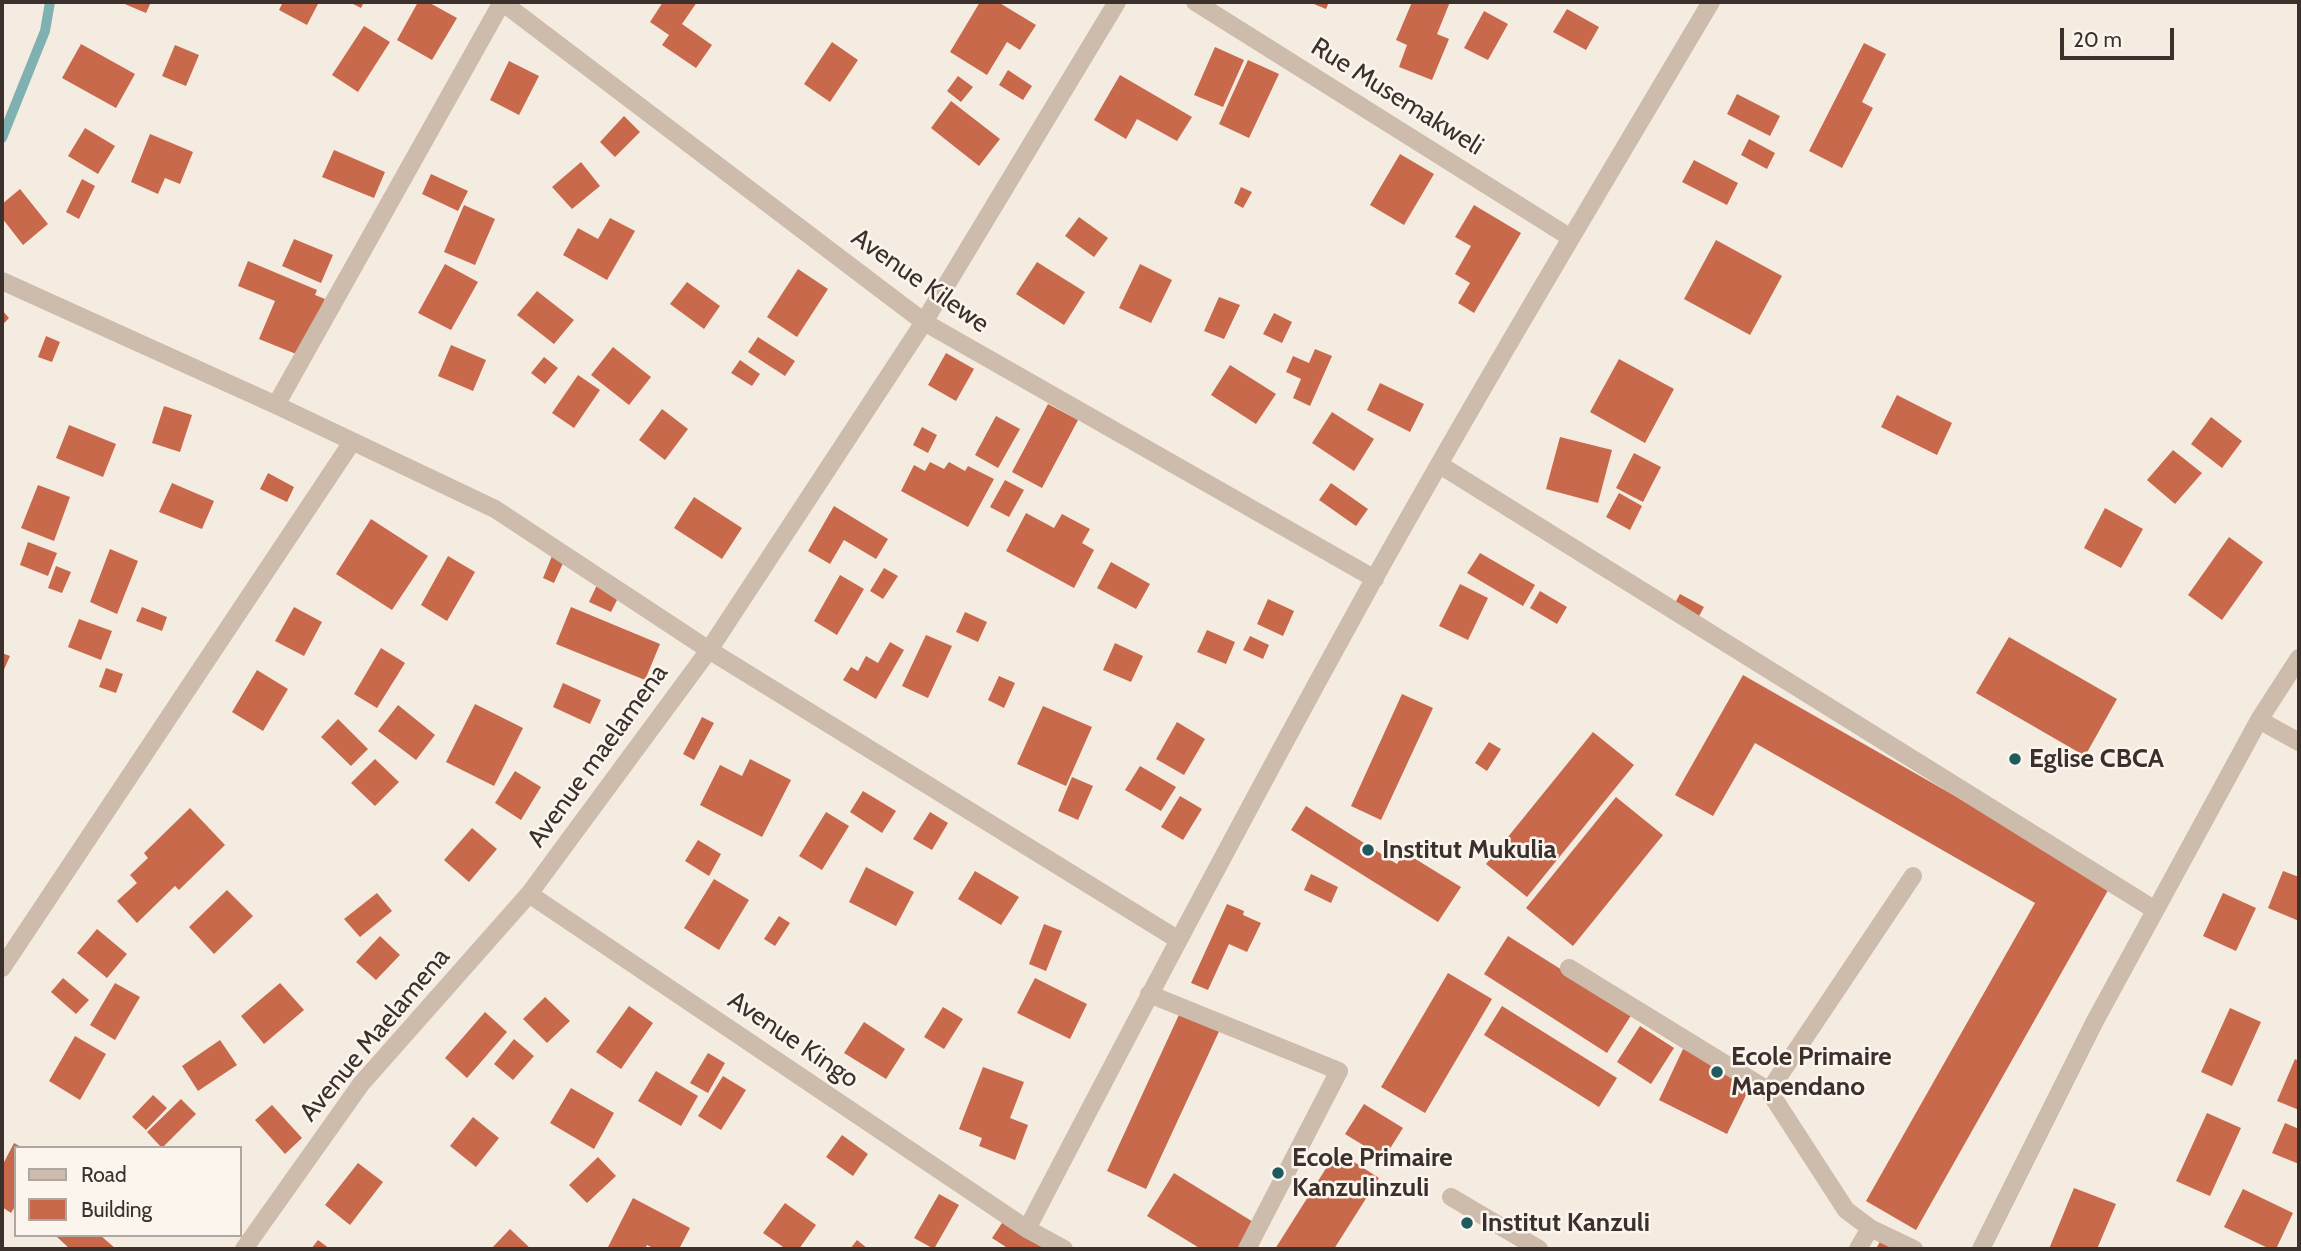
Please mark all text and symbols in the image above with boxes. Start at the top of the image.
scale bar [2063,14,2177,58]
text: 20 m [2073,27,2122,52]
street label: Rue Musemakweli [1305,32,1489,162]
street label: Avenue Kilewe [845,222,995,340]
street label: Avenue maelamena [521,658,675,854]
place label: Eglise CBCA [2029,743,2164,775]
marker: Eglise CBCA [2007,751,2023,767]
place label: Institut Mukulia [1382,834,1556,866]
marker: Institut Mukulia [1360,842,1376,858]
street label: Avenue Maelamena [293,942,457,1128]
street label: Avenue Kingo [722,985,864,1095]
place label: Ecole Primaire Mapendano [1731,1041,1892,1102]
marker: Ecole Primaire Mapendano [1709,1064,1725,1080]
place label: Ecole Primaire Kanzulinzuli [1292,1142,1453,1204]
legend [14,1146,242,1237]
text: Road [81,1162,127,1187]
marker: Ecole Primaire Kanzulinzuli [1270,1165,1286,1181]
text: Building [81,1197,152,1222]
place label: Institut Kanzuli [1481,1207,1650,1239]
marker: Institut Kanzuli [1459,1215,1475,1231]

